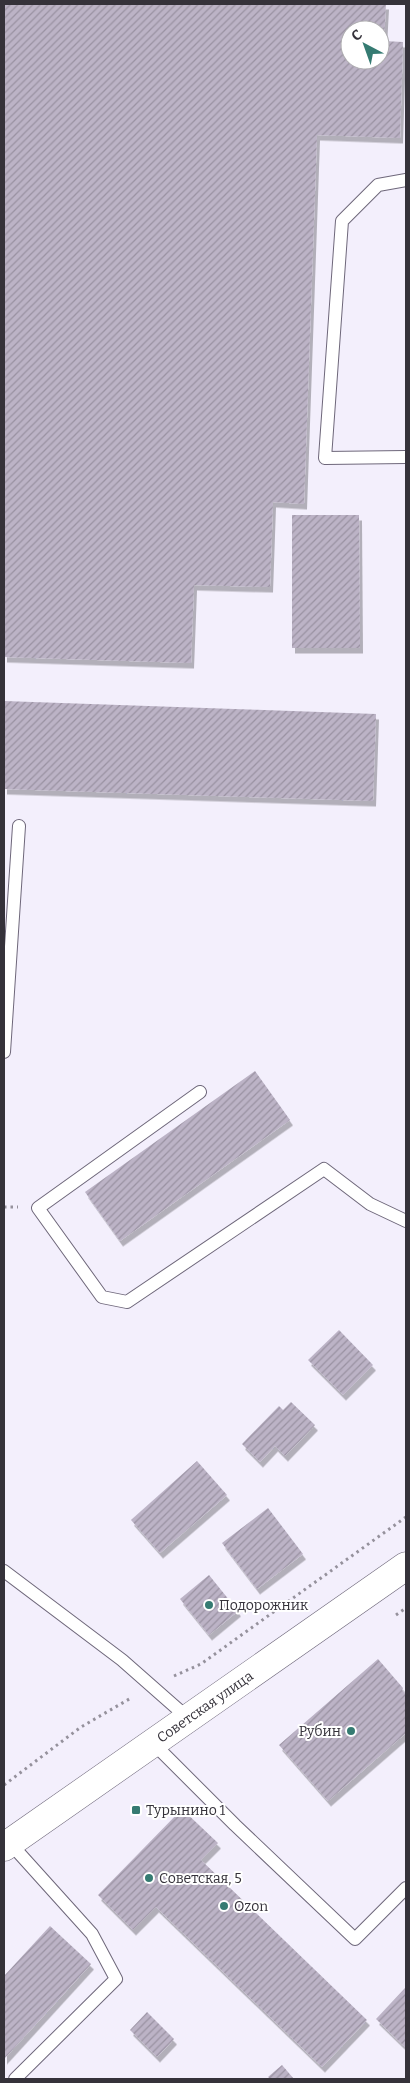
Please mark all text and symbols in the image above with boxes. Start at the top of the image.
north arrow [340,20,390,70]
text: С [348,26,366,45]
place label: Подорожник [219,1597,309,1614]
marker: Подорожник [203,1599,215,1611]
street label: Советская улица [153,1667,256,1746]
place label: Рубин [299,1723,341,1740]
marker: Рубин [345,1725,357,1737]
place label: Турынино 1 [146,1802,226,1819]
marker: Турынино 1 [130,1804,142,1816]
place label: Советская, 5 [159,1870,242,1887]
marker: Советская, 5 [143,1872,155,1884]
place label: Ozon [234,1898,268,1915]
marker: Ozon [218,1900,230,1912]

